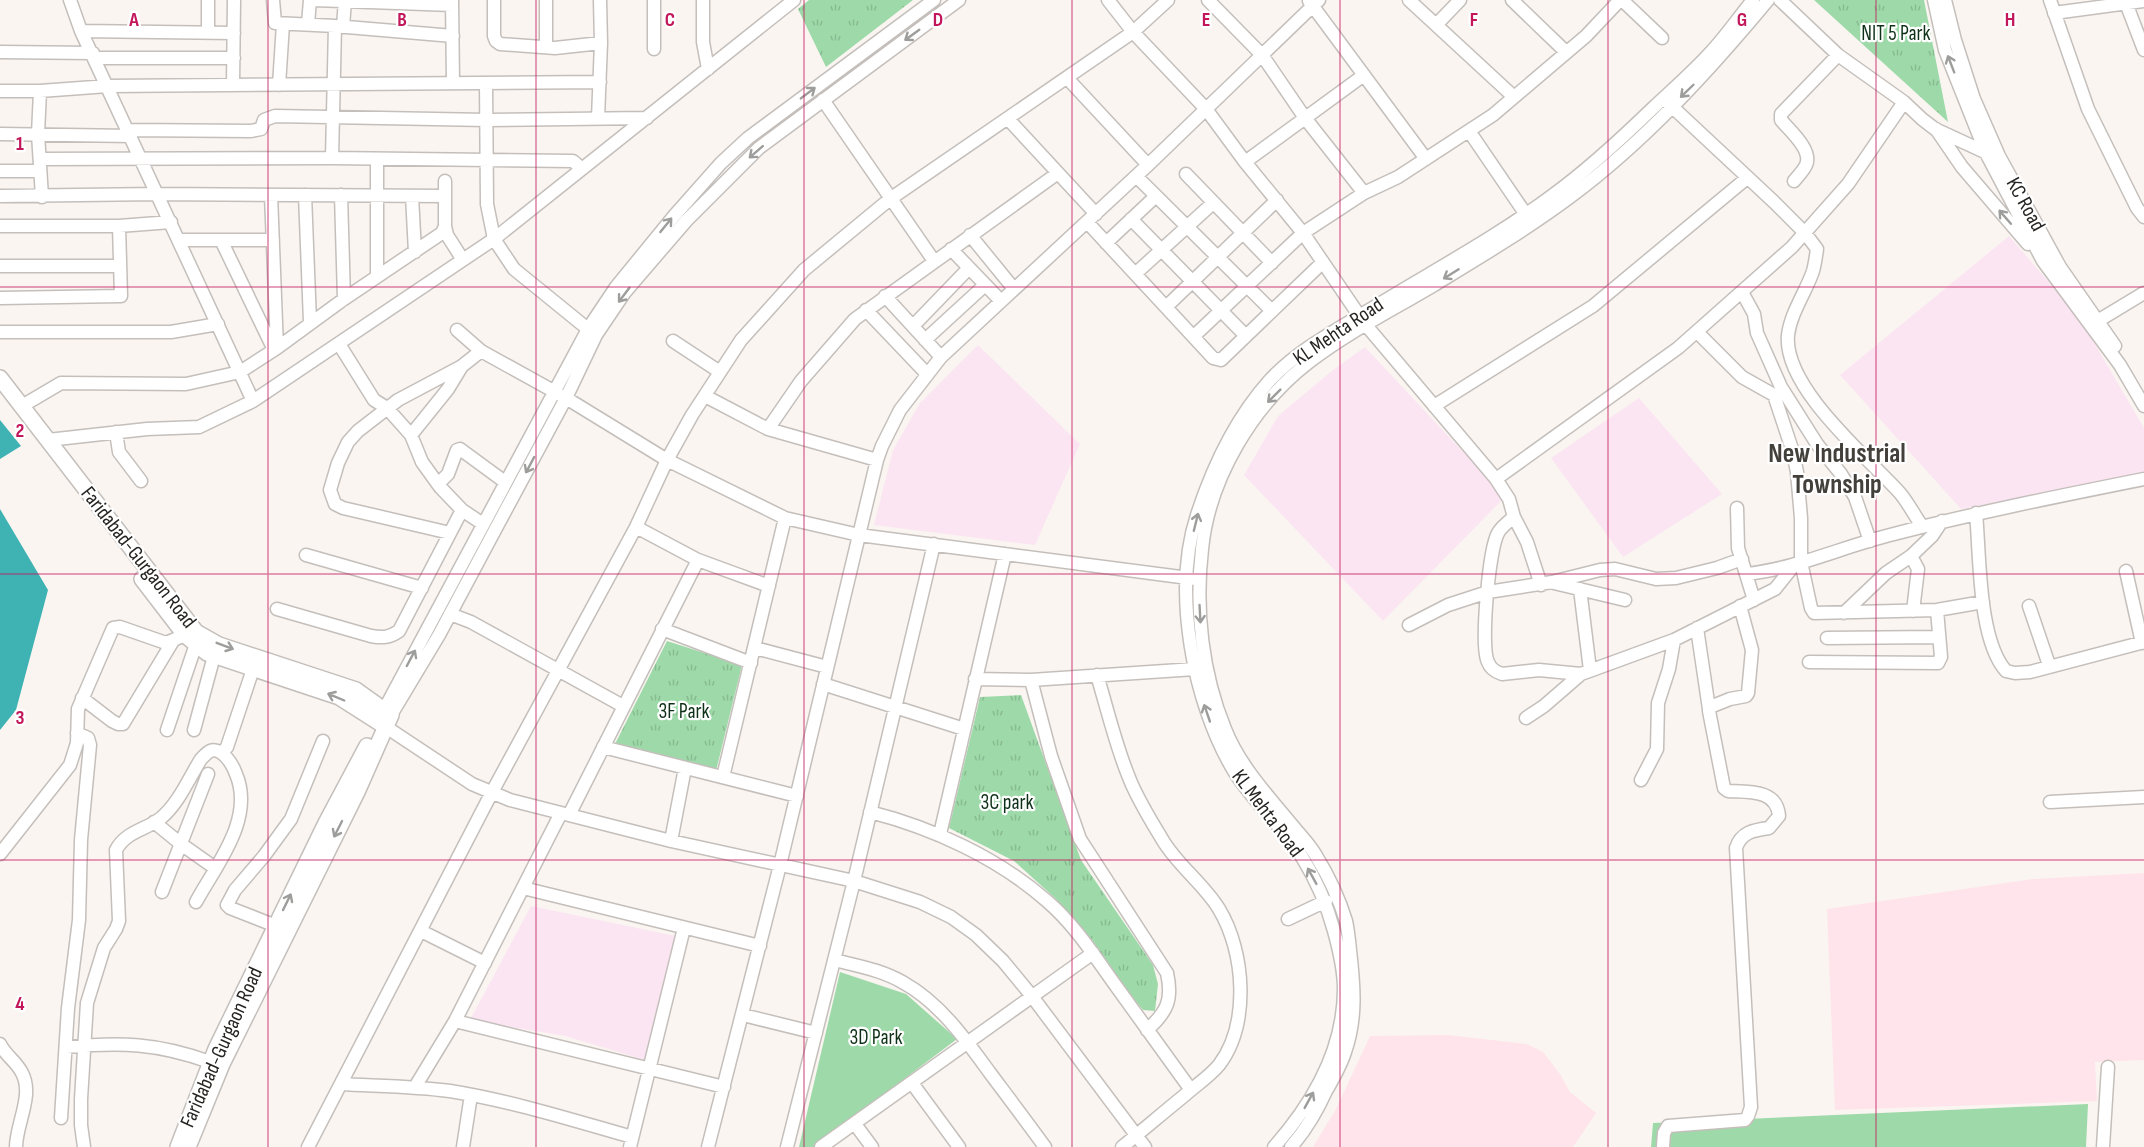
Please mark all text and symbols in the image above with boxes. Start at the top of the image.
text: A [128,8,139,32]
text: B [397,8,407,32]
text: C [665,8,675,32]
text: D [933,8,943,32]
text: E [1202,8,1210,32]
text: F [1470,8,1478,32]
text: G [1737,8,1747,32]
text: H [2005,8,2015,32]
park label: NIT 5 Park [1861,21,1931,46]
one-way arrow [904,28,920,41]
one-way arrow [1945,56,1956,74]
one-way arrow [1679,83,1694,98]
one-way arrow [800,87,816,100]
text: 1 [16,132,24,156]
one-way arrow [749,145,764,159]
street label: KC Road [2001,173,2050,236]
one-way arrow [1998,210,2012,225]
one-way arrow [659,217,672,233]
one-way arrow [1443,269,1460,281]
one-way arrow [618,286,630,302]
street label: KL Mehta Road [1288,292,1388,371]
one-way arrow [1266,388,1281,403]
text: 2 [16,419,24,443]
district label: New Industrial Township [1768,438,1906,501]
one-way arrow [524,456,536,473]
street label: Faridabad-Gurgaon Road [76,482,202,633]
one-way arrow [1191,512,1202,531]
one-way arrow [1194,603,1205,623]
one-way arrow [215,641,233,652]
one-way arrow [406,650,417,668]
one-way arrow [327,691,345,702]
park label: 3F Park [658,699,710,724]
one-way arrow [1201,705,1212,723]
text: 3 [16,706,25,730]
street label: KL Mehta Road [1227,765,1309,862]
park label: 3C park [980,790,1034,815]
one-way arrow [332,819,343,837]
one-way arrow [1306,868,1318,885]
one-way arrow [282,894,294,912]
street label: Faridabad-Gurgaon Road [175,963,268,1131]
text: 4 [15,992,25,1016]
park label: 3D Park [849,1025,903,1050]
one-way arrow [1304,1092,1315,1110]

